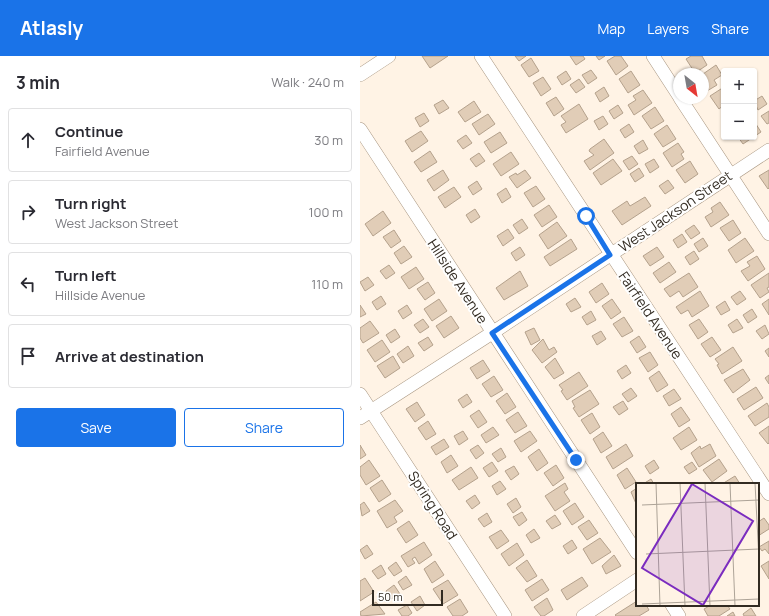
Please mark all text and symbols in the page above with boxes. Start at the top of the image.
text: Atlasly [20,15,83,41]
text: Map [597,19,625,38]
text: Layers [647,19,689,38]
text: Share [711,19,749,38]
north arrow [673,68,709,104]
map controls [721,68,757,140]
button: + [721,68,757,104]
text: 3 min [16,71,60,94]
text: Walk · 240 m [271,73,344,91]
button: − [721,104,757,140]
text: Continue [55,121,123,142]
icon: ahead [17,129,39,151]
text: 30 m [314,131,343,149]
text: Fairfield Avenue [55,142,150,160]
street label: West Jackson Street [615,166,736,256]
text: Turn right [55,193,126,214]
icon: right [17,201,39,223]
text: 100 m [308,203,343,221]
route start [577,207,595,225]
text: West Jackson Street [55,214,178,232]
street label: Hillside Avenue [424,235,492,327]
text: Turn left [55,265,117,286]
street label: Fairfield Avenue [615,267,687,363]
icon: left [17,273,39,295]
text: 110 m [311,275,343,293]
text: Hillside Avenue [55,286,145,304]
icon: arrive [17,345,39,367]
text: Arrive at destination [55,346,204,367]
button: Save [16,408,176,447]
button: Share [184,408,344,447]
route end [567,451,585,469]
street label: Spring Road [404,467,462,543]
inset map [636,483,759,606]
scale bar [372,588,443,607]
text: 50 m [378,589,403,604]

